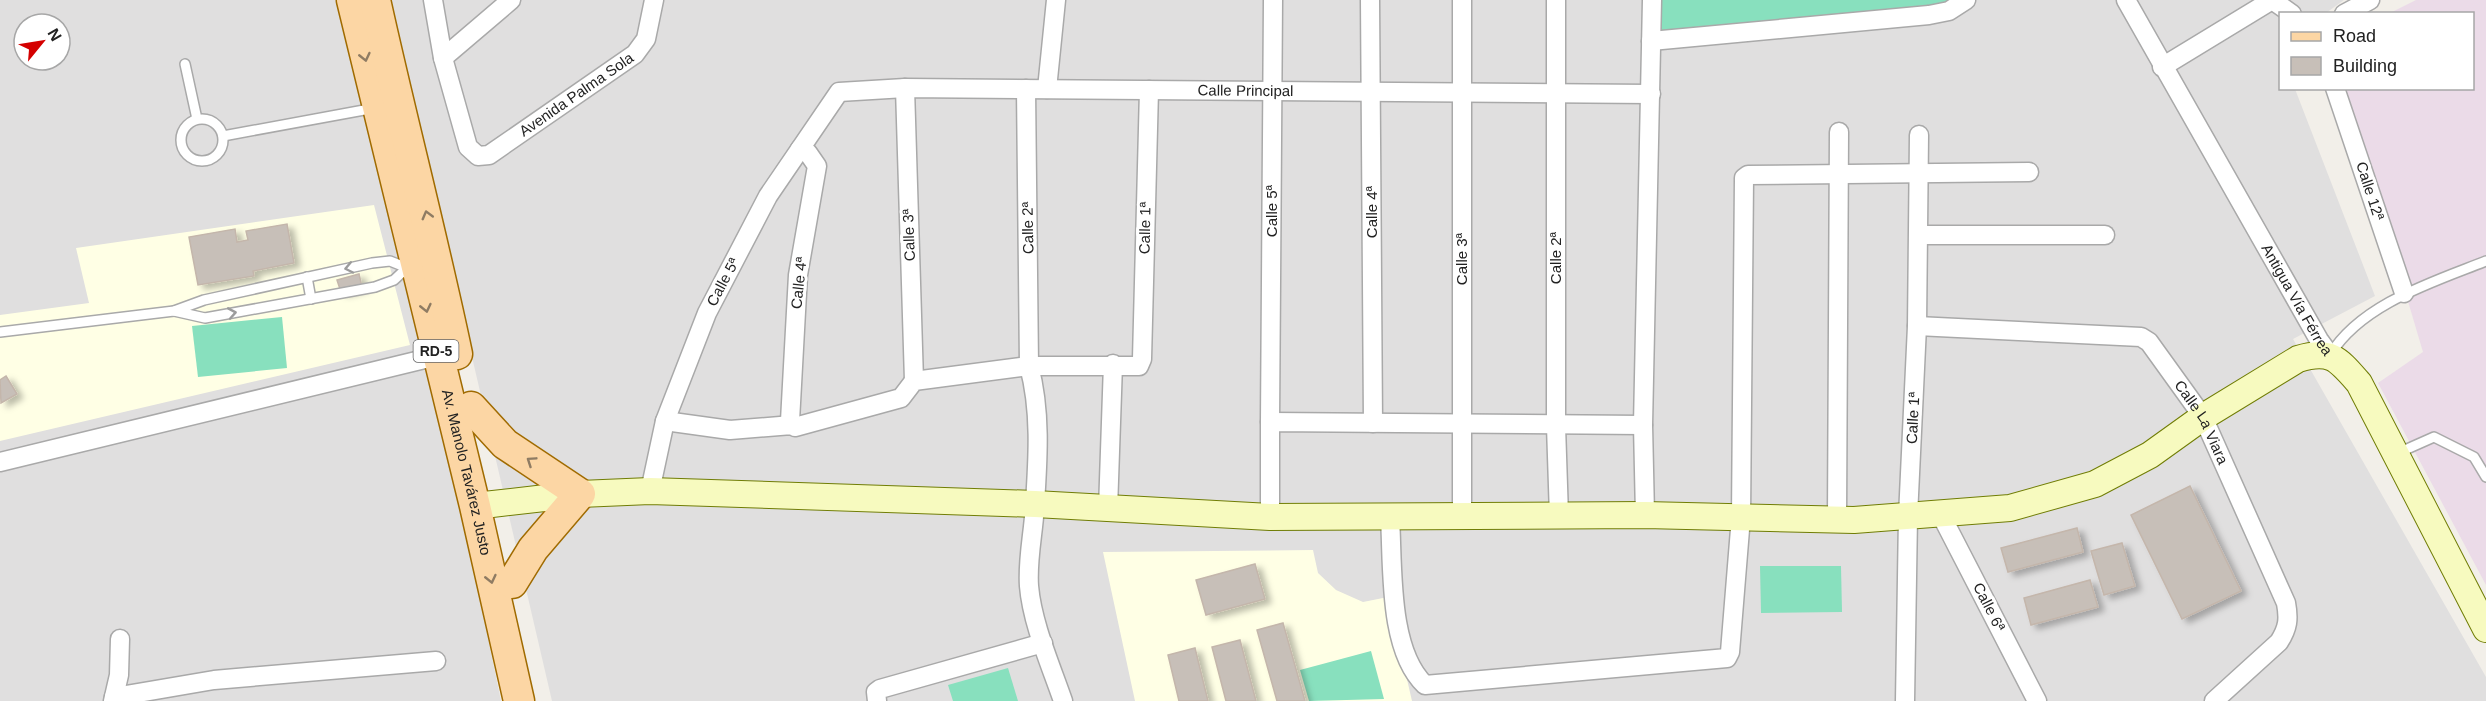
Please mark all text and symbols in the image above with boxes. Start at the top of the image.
north arrow [12,12,72,72]
legend [2279,12,2474,90]
text: N [44,25,65,44]
text: Road [2333,26,2376,46]
street label: Avenida Palma Sola [516,48,637,140]
one-way arrow [358,52,371,62]
text: Building [2333,56,2397,76]
street label: Calle Principal [1197,81,1294,99]
street label: Calle 12ª [2353,159,2388,223]
street label: Calle 5ª [1263,184,1280,237]
street label: Calle 4ª [1363,185,1380,238]
street label: Calle 2ª [1019,201,1036,254]
street label: Calle 1ª [1136,201,1153,254]
street label: Calle 3ª [899,208,918,261]
one-way arrow [421,210,434,220]
street label: Calle 2ª [1547,231,1564,284]
street label: Calle 3ª [1453,232,1470,285]
street label: Antigua Vía Férrea [2258,241,2337,359]
street label: Calle 5ª [703,254,743,309]
street label: Calle 4ª [787,256,810,310]
one-way arrow [344,261,354,274]
one-way arrow [419,303,432,313]
one-way arrow [226,307,236,320]
road number: RD-5 [414,340,458,362]
street label: Calle La Viara [2171,377,2232,467]
street label: Av. Manolo Tavárez Justo [439,387,495,557]
street label: Calle 1ª [1903,391,1922,445]
one-way arrow [527,457,538,468]
one-way arrow [484,574,497,584]
street label: Calle 6ª [1970,580,2009,634]

